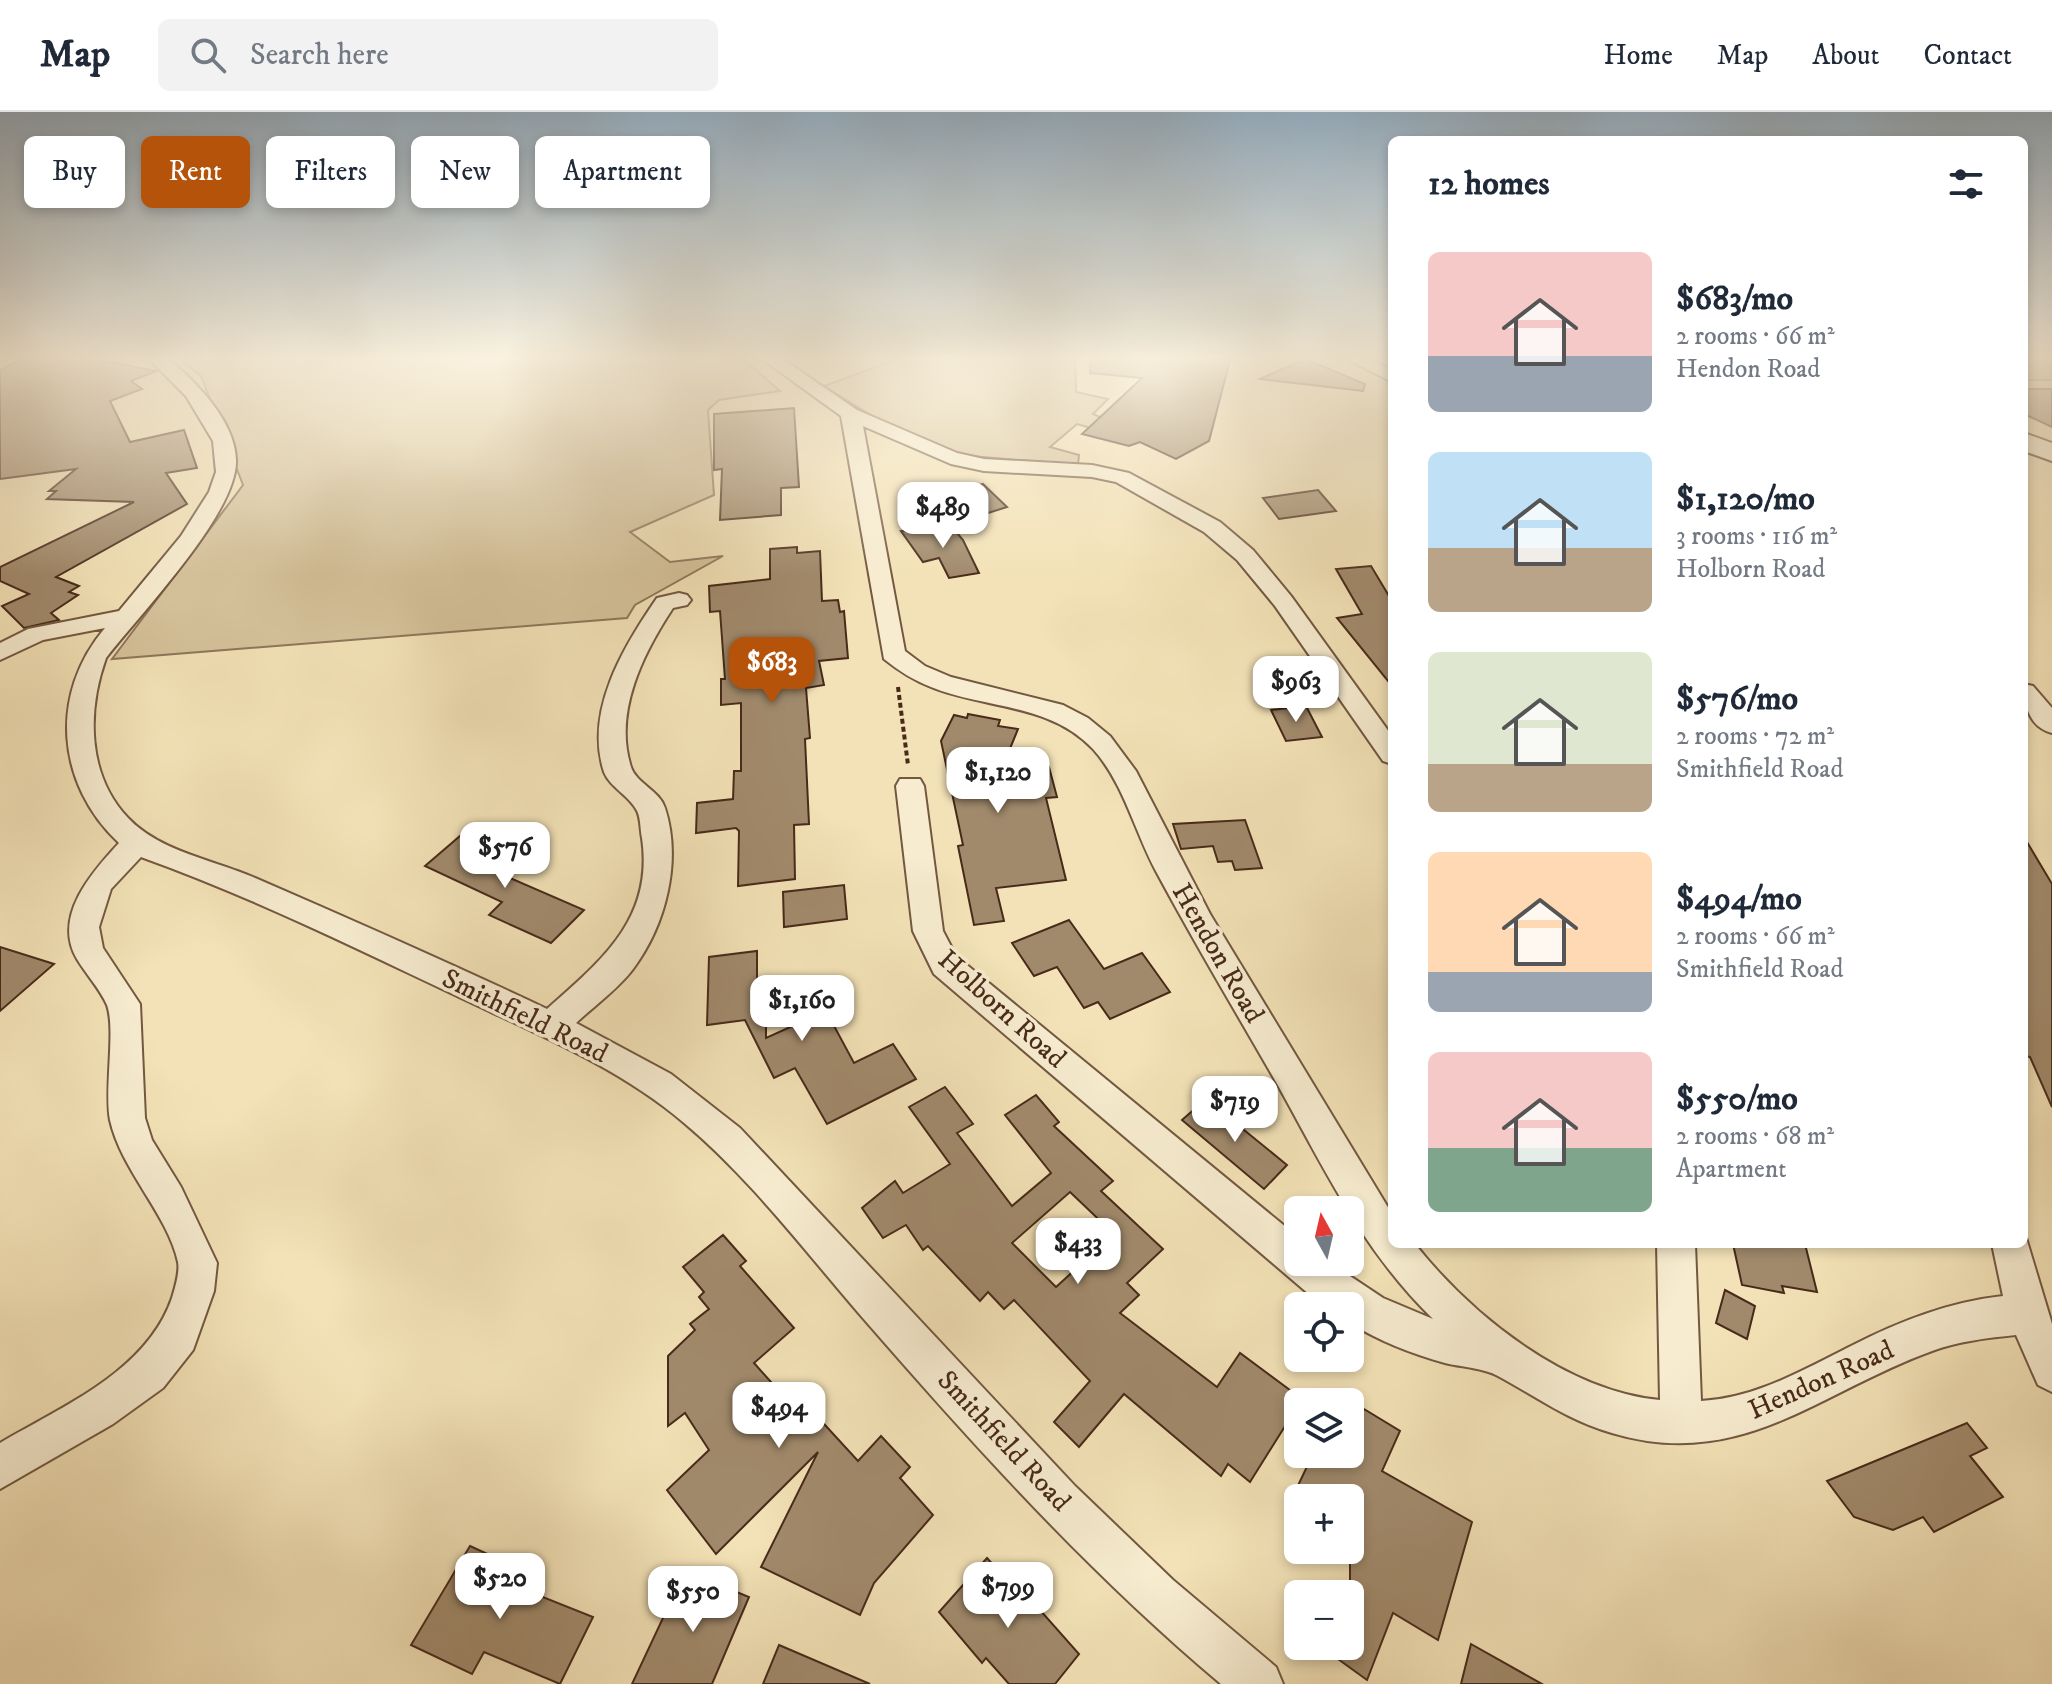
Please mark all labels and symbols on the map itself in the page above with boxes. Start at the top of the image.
pin: $489 [896,482,990,550]
pin: $683 [725,637,819,705]
pin: $963 [1249,656,1343,724]
pin: $1,120 [933,747,1063,815]
pin: $576 [458,822,552,890]
street label: Hendon Road [1164,877,1272,1029]
street label: Holborn Road [931,942,1073,1076]
street label: Smithfield Road [436,961,614,1071]
pin: $1,160 [737,975,867,1043]
pin: $719 [1188,1076,1282,1144]
north arrow [1284,1196,1364,1276]
pin: $433 [1031,1218,1125,1286]
street label: Hendon Road [1743,1332,1899,1428]
street label: Smithfield Road [930,1363,1078,1519]
pin: $494 [732,1382,826,1450]
pin: $520 [453,1553,547,1621]
pin: $799 [961,1562,1055,1630]
pin: $550 [646,1566,740,1634]

